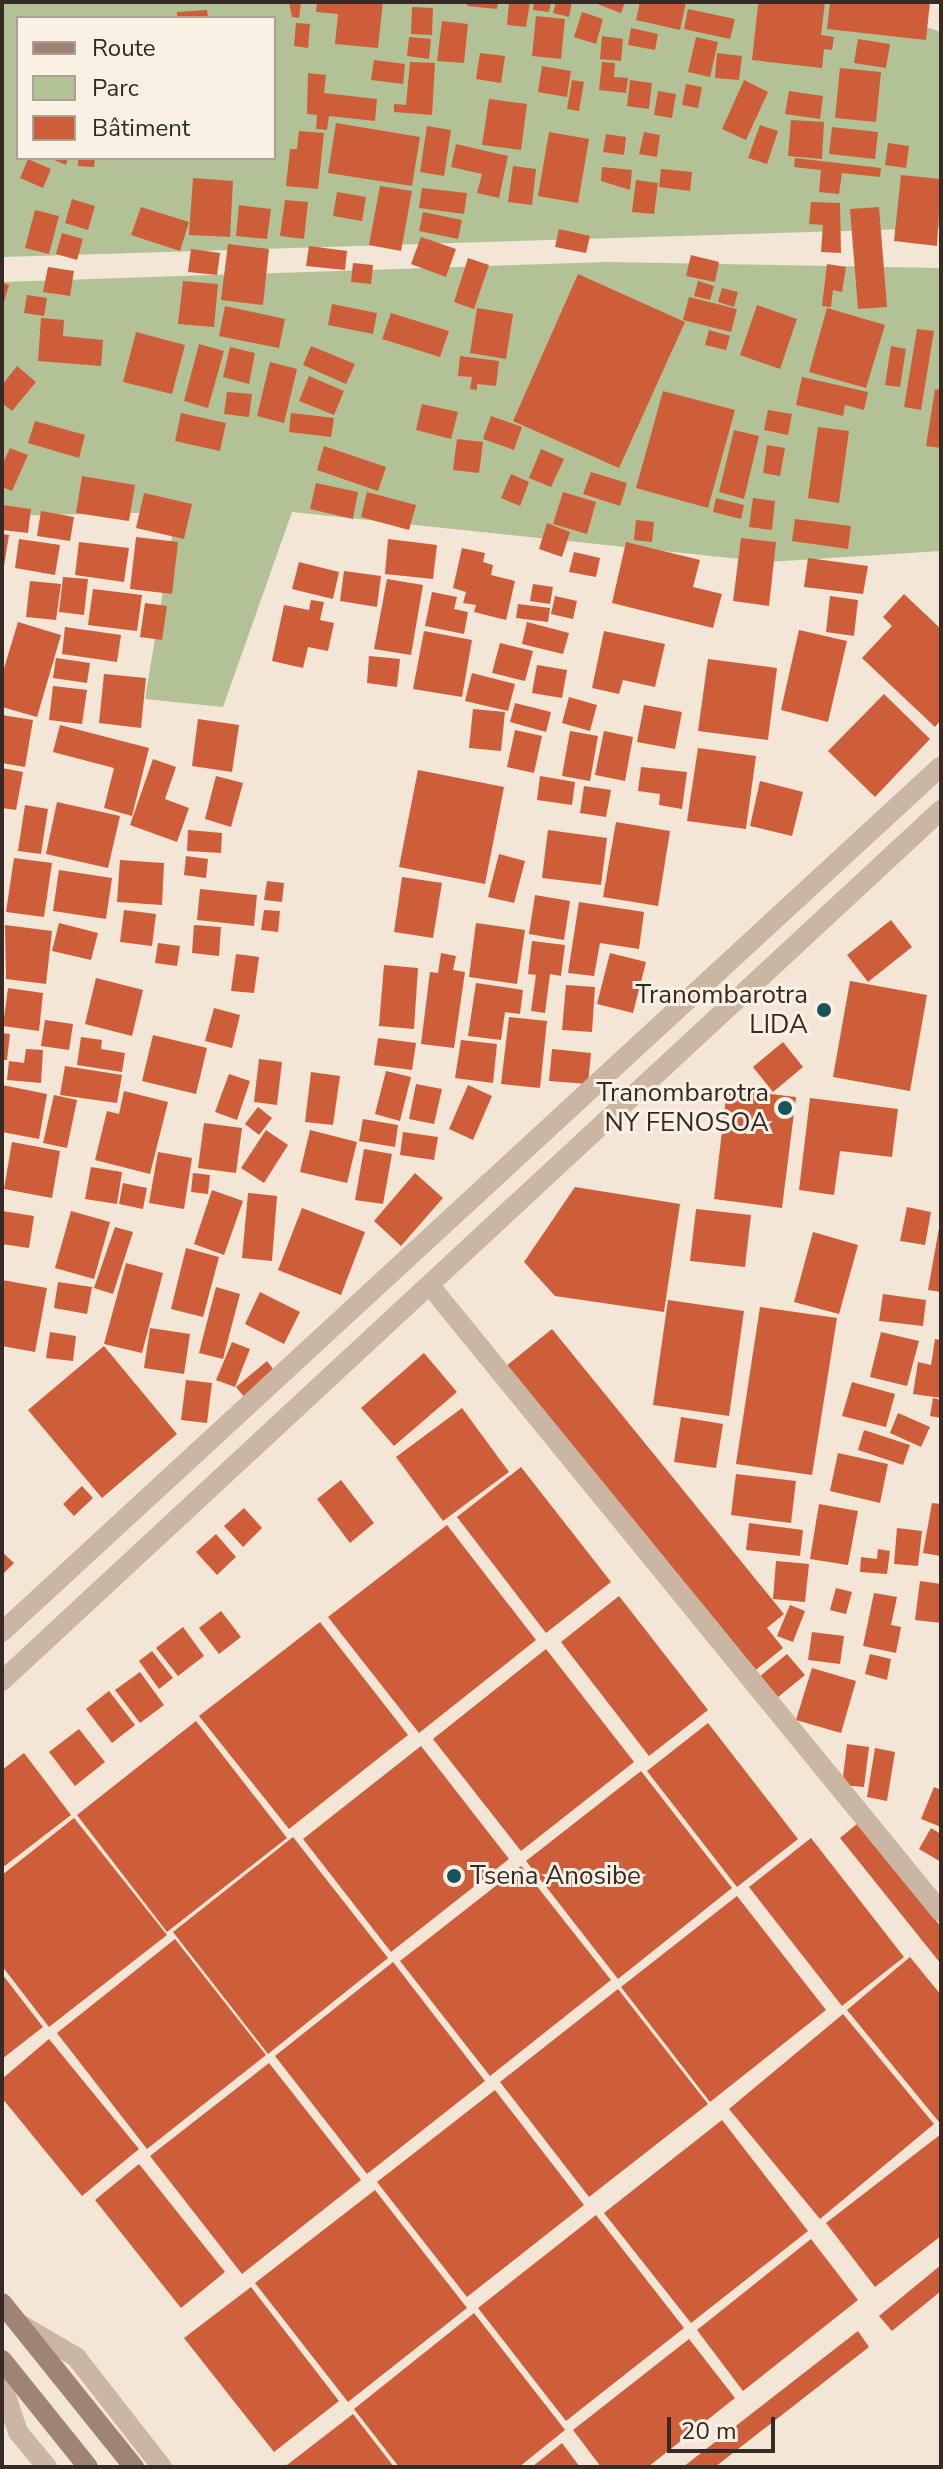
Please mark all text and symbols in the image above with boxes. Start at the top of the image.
legend [16,16,276,160]
text: Route [92,32,156,64]
text: Parc [92,72,139,104]
text: Bâtiment [92,112,190,144]
place label: Tranombarotra LIDA [635,979,808,1040]
marker: Tranombarotra LIDA [815,1001,833,1019]
place label: Tranombarotra NY FENOSOA [596,1077,769,1138]
marker: Tranombarotra NY FENOSOA [776,1099,794,1117]
place label: Tsena Anosibe [470,1860,641,1892]
marker: Tsena Anosibe [445,1867,463,1885]
scale bar [671,2401,779,2451]
text: 20 m [681,2415,737,2447]

